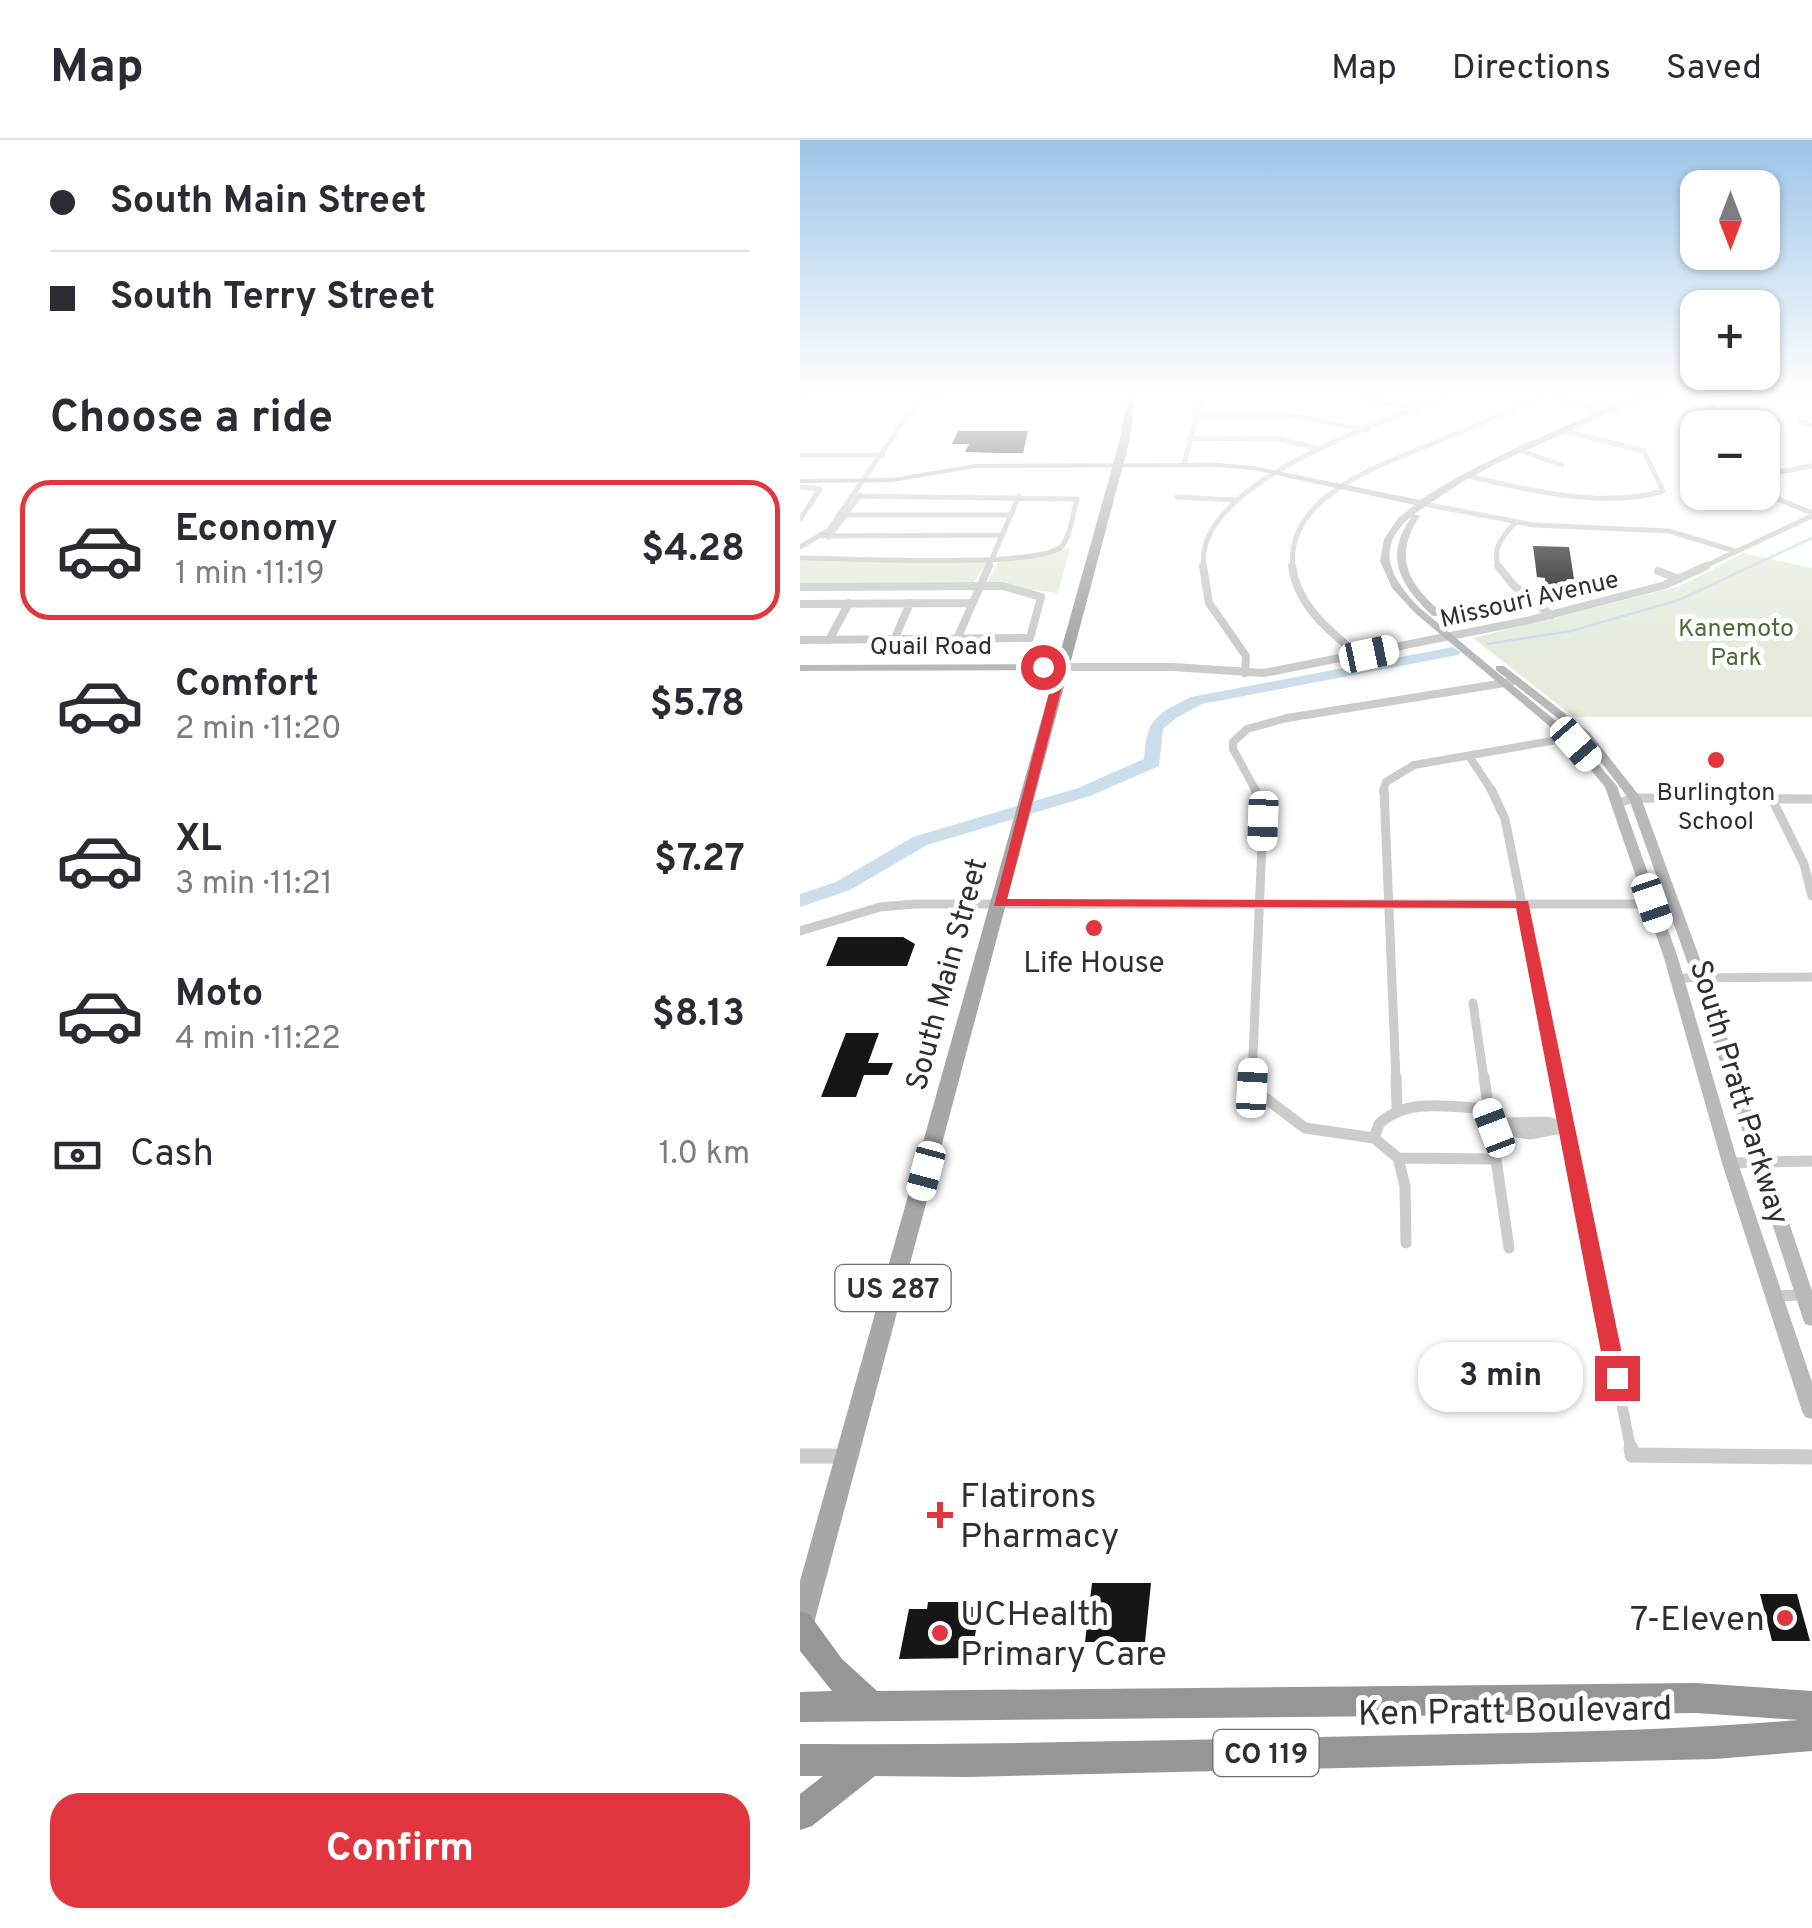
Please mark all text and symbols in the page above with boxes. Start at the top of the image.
text: Map [50,39,144,99]
text: Map [1331,47,1397,91]
text: Directions [1452,47,1611,91]
text: Saved [1666,47,1762,91]
north arrow [1680,170,1780,270]
map controls [1680,170,1780,510]
text: South Main Street [110,178,426,227]
text: South Terry Street [110,274,435,323]
button: + [1680,290,1780,390]
text: Choose a ride [50,391,333,448]
button: − [1680,410,1780,510]
icon: car [55,505,145,595]
text: Economy [175,506,337,555]
text: $4.28 [641,526,745,575]
text: 1 min · 11:19 [175,555,325,595]
street label: Missouri Avenue [1437,565,1622,637]
park label: Kanemoto Park [1678,614,1794,675]
street label: Quail Road [870,632,992,664]
car [1337,633,1401,675]
route start [1021,645,1066,690]
icon: car [55,660,145,750]
text: Comfort [175,661,319,710]
text: $5.78 [650,681,745,730]
text: 2 min · 11:20 [175,710,342,750]
car [1545,712,1607,776]
marker: Burlington School [1705,749,1727,771]
place label: Burlington School [1657,778,1775,839]
car [1247,790,1279,852]
icon: car [55,815,145,905]
text: XL [175,816,222,865]
text: $7.27 [654,836,745,885]
street label: South Main Street [900,854,997,1095]
text: 3 min · 11:21 [175,865,333,905]
car [1628,870,1676,936]
marker: Life House [1083,917,1105,939]
place label: Life House [1023,946,1165,983]
street label: South Pratt Parkway [1680,956,1795,1229]
icon: car [55,970,145,1060]
text: Moto [175,971,263,1020]
text: $8.13 [652,991,745,1040]
text: 4 min · 11:22 [175,1020,341,1060]
car [1235,1057,1269,1119]
car [1469,1095,1519,1161]
icon: cash [50,1128,105,1183]
text: Cash [130,1131,214,1180]
text: 1.0 km [659,1135,750,1175]
car [904,1138,948,1204]
road number: US 287 [836,1265,950,1311]
callout: 3 min [1417,1343,1582,1413]
route end [1595,1356,1640,1401]
text: 3 min [1459,1357,1542,1397]
place label: Flatirons Pharmacy [960,1476,1119,1560]
marker: Flatirons Pharmacy [929,1504,951,1526]
place label: UCHealth Primary Care [960,1594,1167,1678]
place label: 7-Eleven [1630,1599,1765,1643]
marker: 7-Eleven [1774,1607,1796,1629]
marker: UCHealth Primary Care [929,1622,951,1644]
street label: Ken Pratt Boulevard [1357,1688,1673,1738]
road number: CO 119 [1214,1730,1318,1776]
button: Confirm [50,1793,750,1908]

